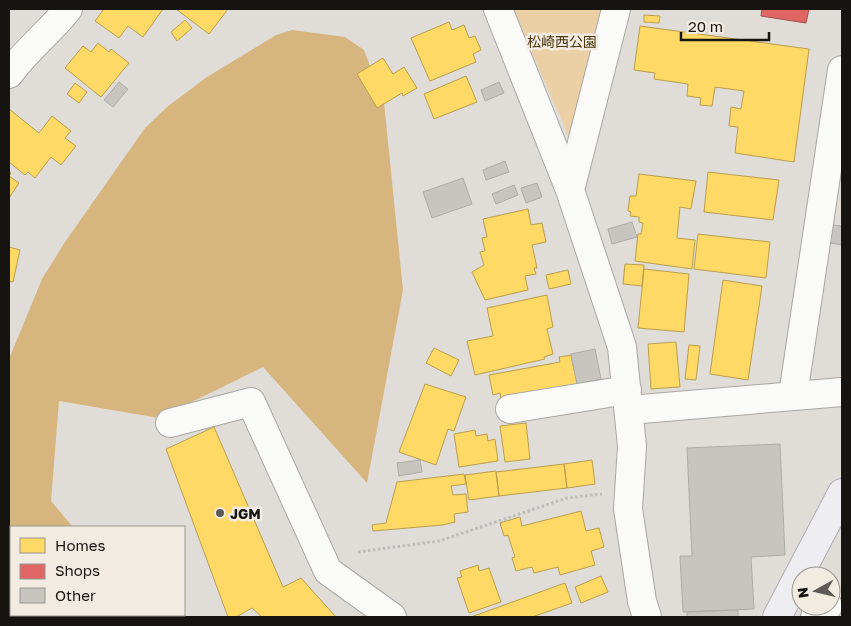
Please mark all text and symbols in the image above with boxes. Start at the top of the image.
scale bar [681,10,768,42]
text: 20 m [688,17,723,35]
park label: 松崎西公園 [527,33,597,50]
place label: JGM [230,505,261,522]
marker: JGM [214,507,226,519]
legend [10,526,185,616]
text: Homes [55,536,105,554]
text: Shops [55,561,100,579]
north arrow [791,566,841,616]
text: Other [55,586,96,604]
text: N [793,586,812,599]

